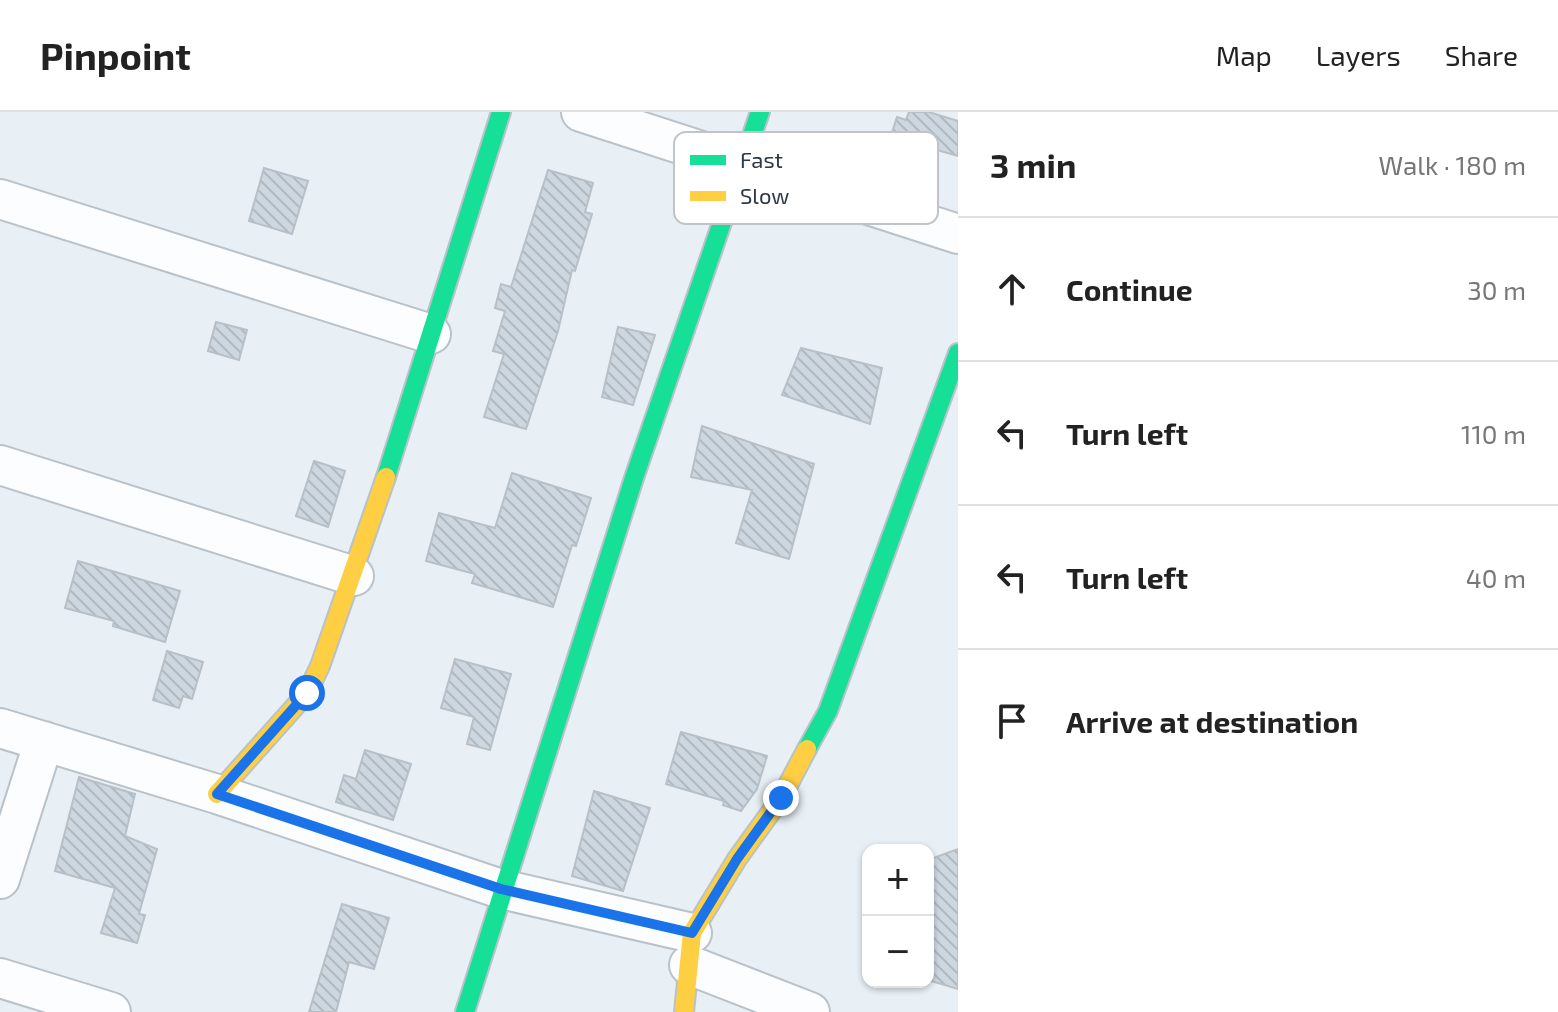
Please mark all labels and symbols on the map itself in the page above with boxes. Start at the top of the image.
legend [674,132,938,224]
text: Fast [740,146,783,172]
text: Slow [740,182,789,208]
route start [289,675,325,711]
route end [763,780,799,816]

